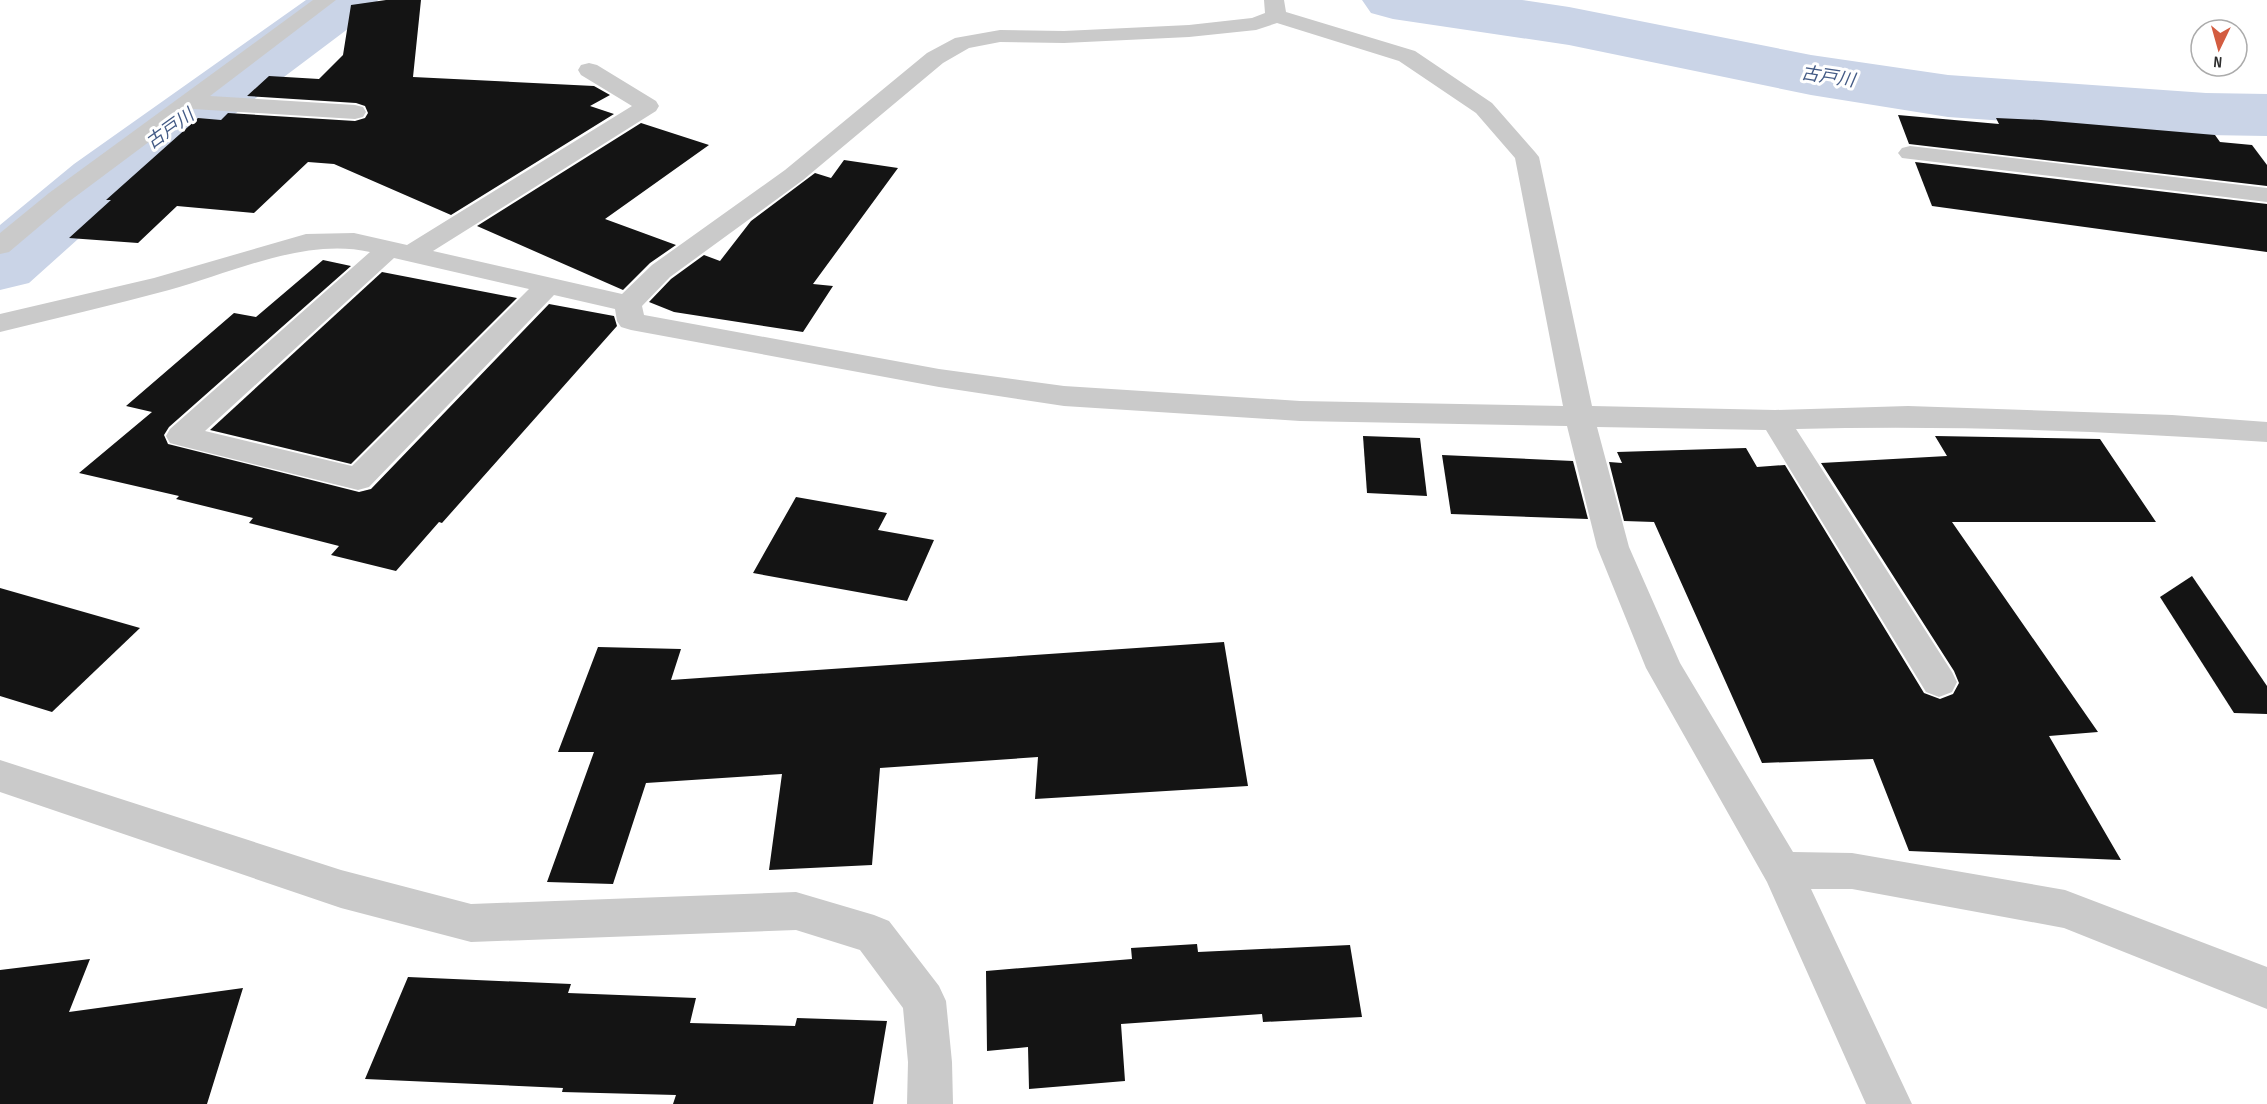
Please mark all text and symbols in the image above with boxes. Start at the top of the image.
north arrow [2189,18,2249,78]
text: N [2213,52,2223,71]
water label: 古戸川 [1800,62,1858,92]
water label: 古戸川 [142,103,200,153]

